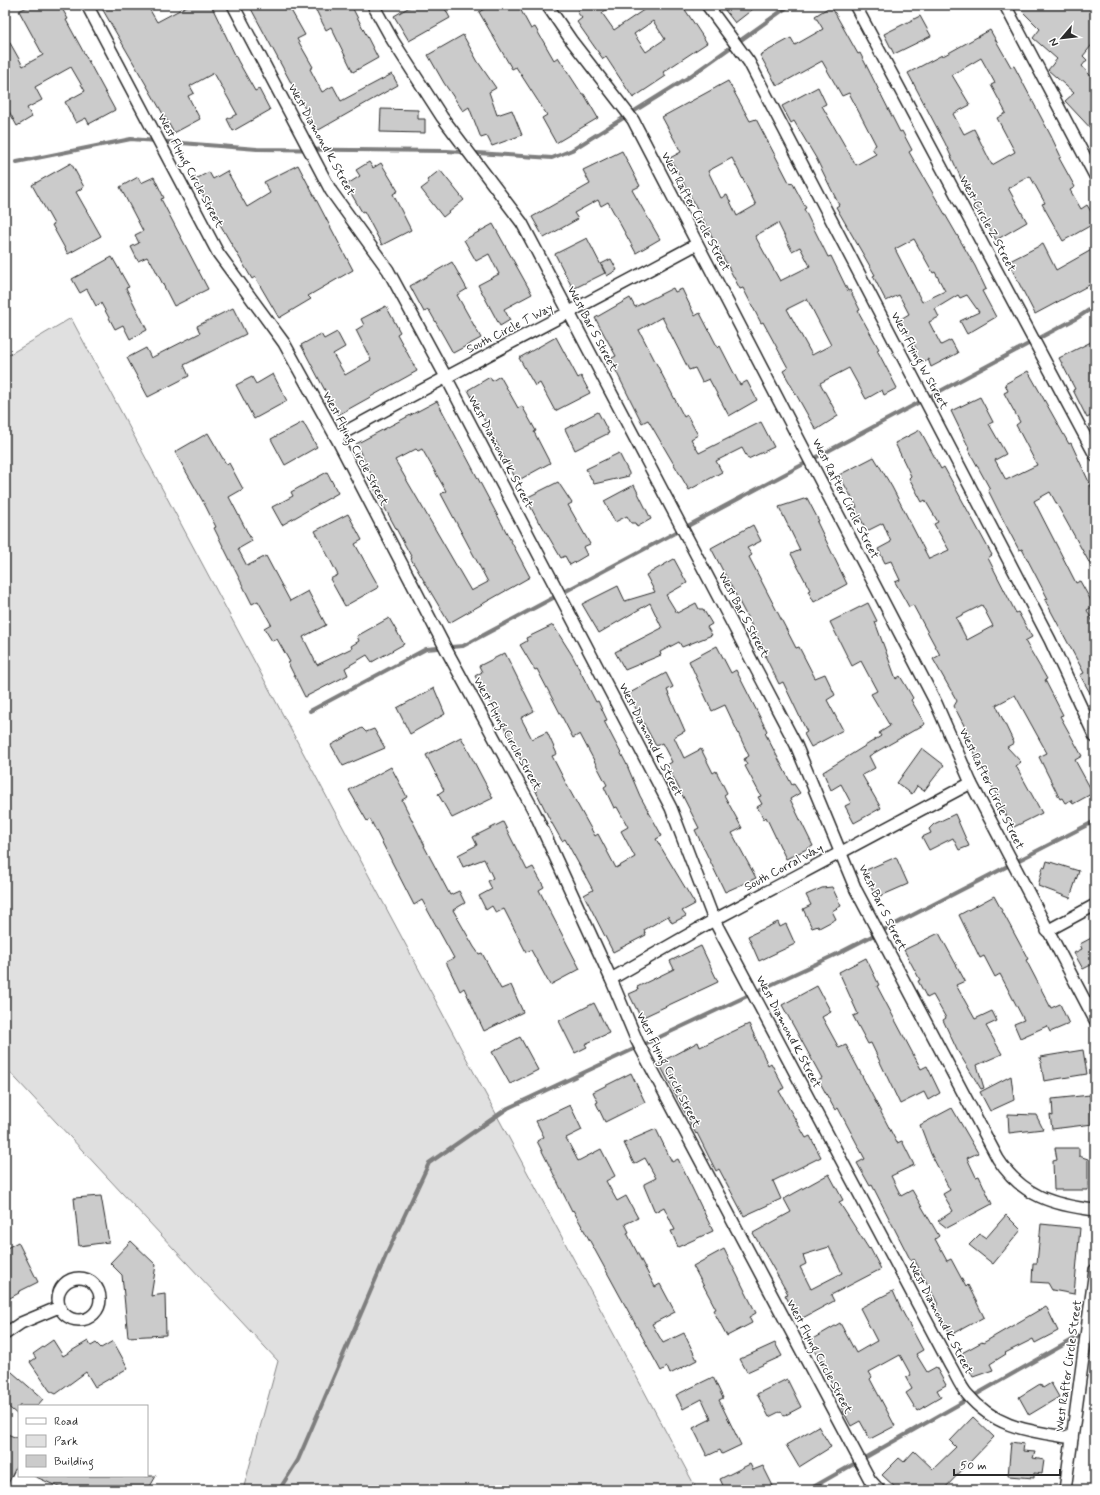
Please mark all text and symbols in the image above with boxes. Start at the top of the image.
north arrow [1042,18,1082,58]
text: N [1046,36,1062,49]
street label: West Diamond K Street [284,81,359,199]
street label: West Flying Circle Street [152,111,227,231]
street label: West Rafter Circle Street [657,150,733,275]
street label: West Circle Z Street [955,173,1019,275]
street label: West Bar S Street [563,284,621,374]
street label: South Circle T Way [464,300,556,358]
street label: West Flying W Street [886,310,951,413]
street label: West Flying Circle Street [317,389,392,509]
street label: West Diamond K Street [464,393,537,511]
street label: West Rafter Circle Street [808,436,882,562]
street label: West Bar S Street [714,570,772,660]
street label: West Flying Circle Street [468,675,545,794]
street label: West Diamond K Street [614,681,686,800]
street label: West Rafter Circle Street [955,726,1027,853]
street label: South Corral Way [742,841,826,895]
street label: West Bar S Street [854,862,910,954]
street label: West Diamond K Street [752,973,825,1091]
street label: West Flying Circle Street [631,1010,704,1131]
street label: West Diamond K Street [904,1259,977,1377]
street label: West Flying Circle Street [781,1297,856,1417]
street label: West Rafter Circle Street [1052,1299,1086,1433]
legend [18,1405,148,1477]
text: Road [54,1414,78,1430]
text: Park [54,1434,78,1450]
scale bar [954,1451,1060,1477]
text: Building [54,1454,94,1471]
text: 50 m [960,1458,987,1474]

